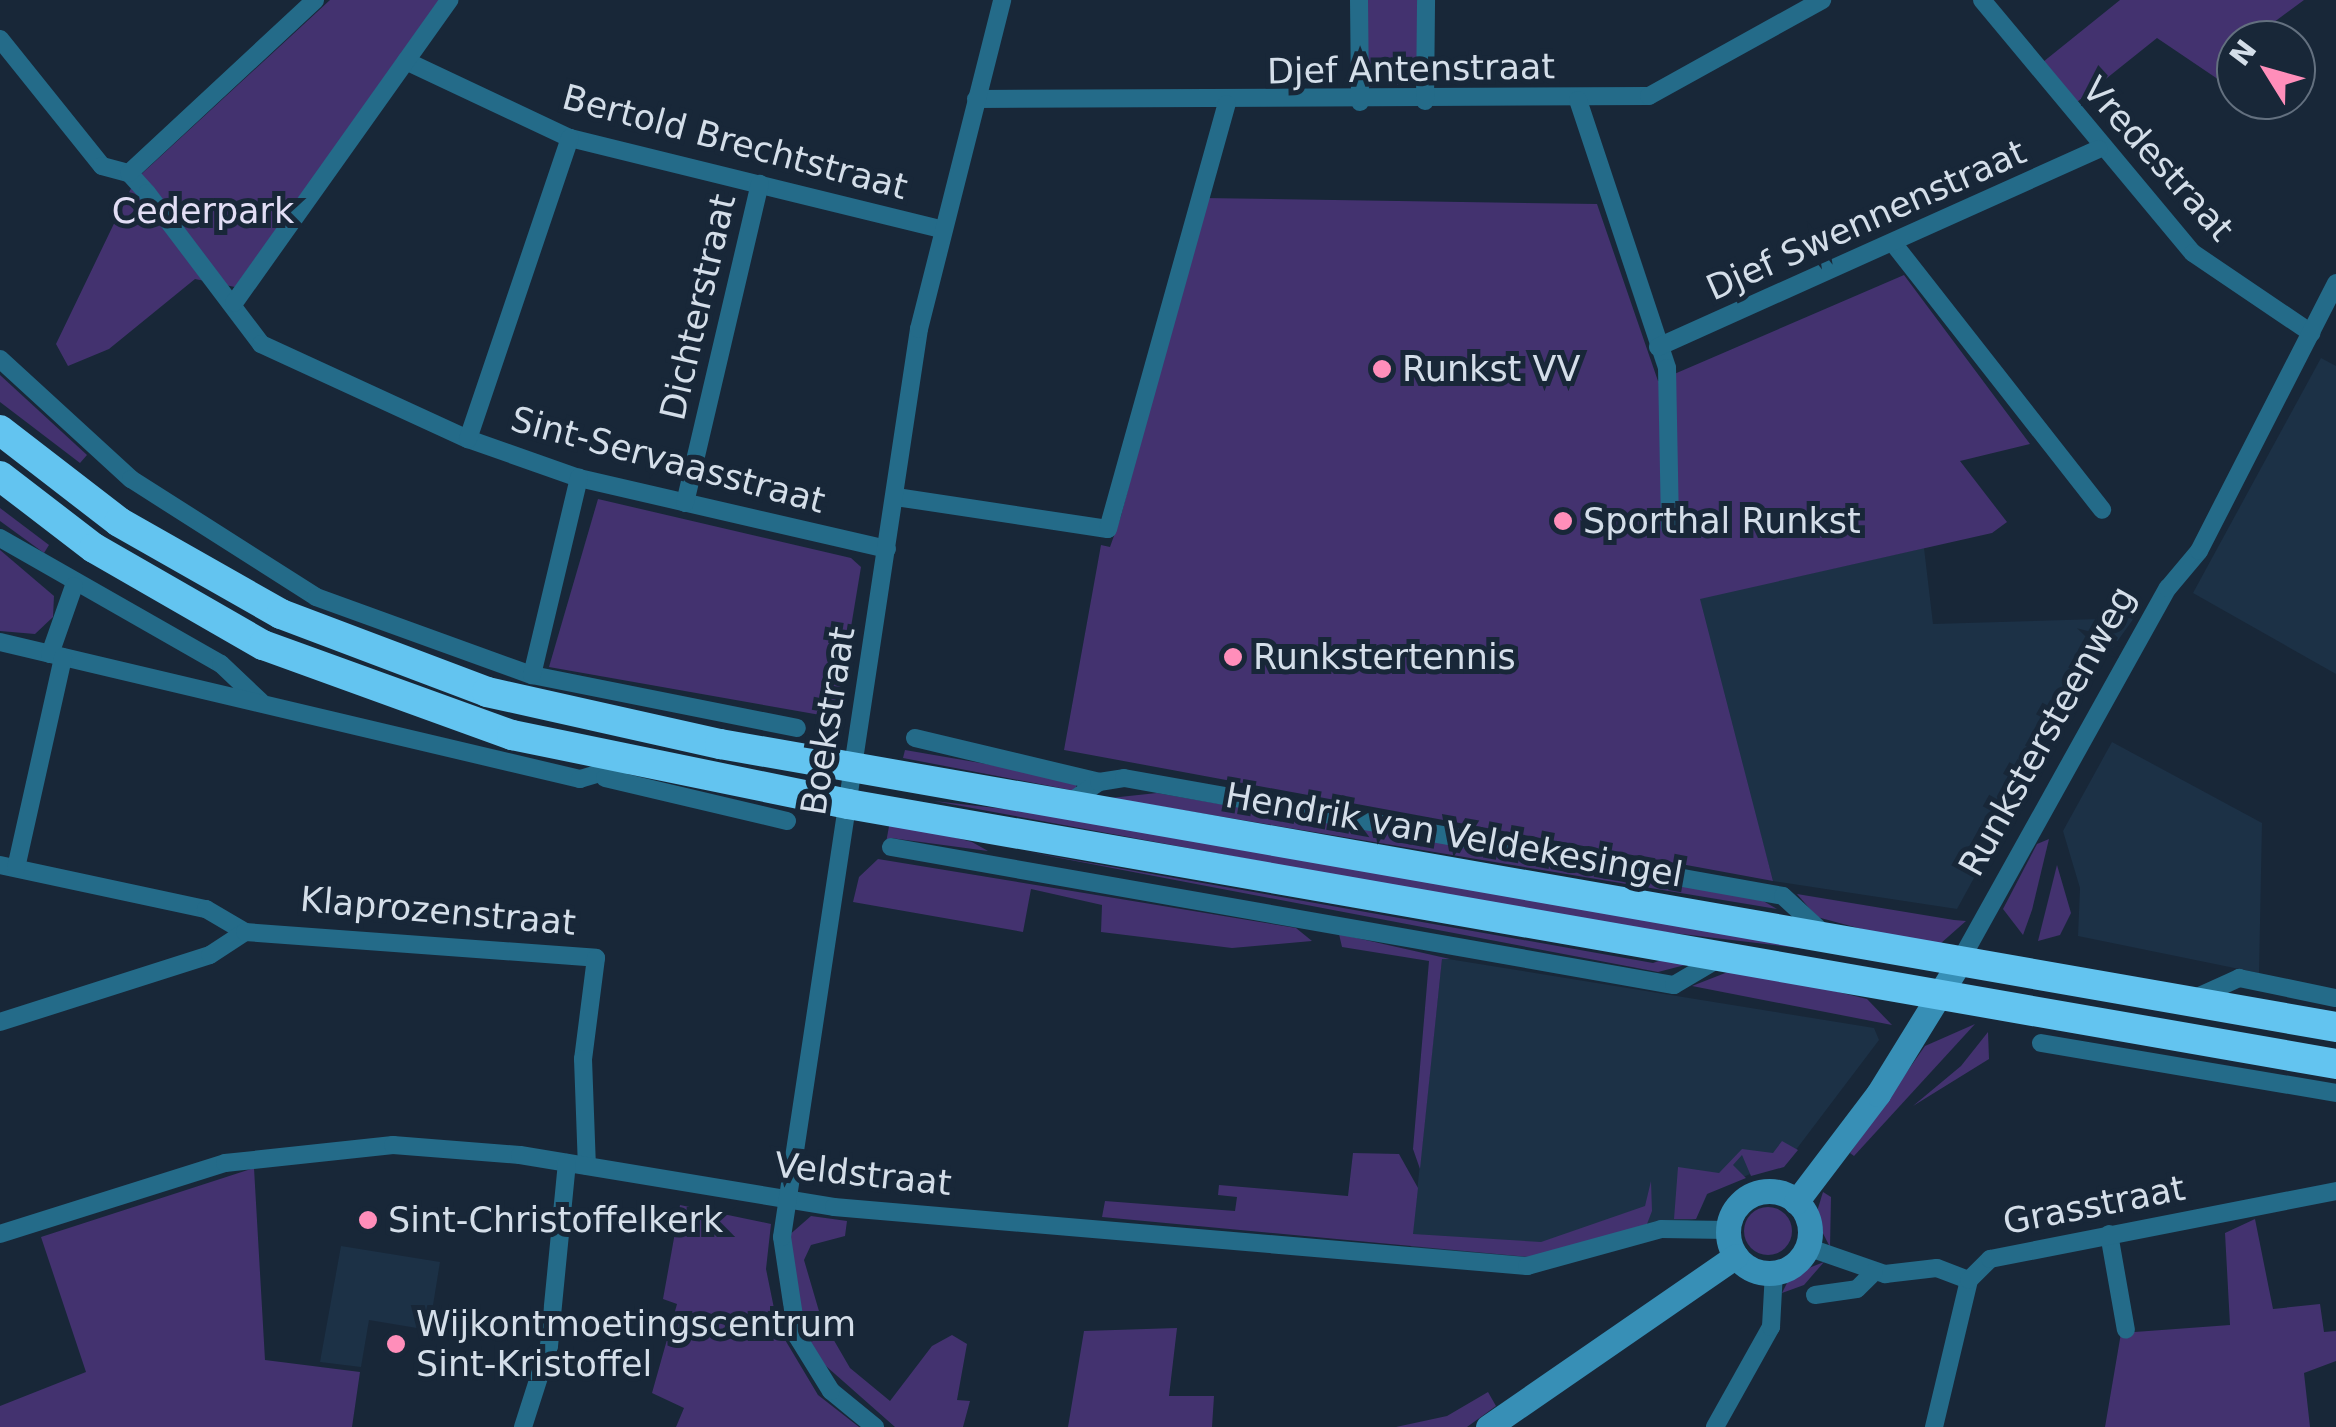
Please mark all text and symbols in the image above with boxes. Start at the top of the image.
north arrow [2216,20,2316,120]
text: N [2223,34,2263,72]
street label: Djef Antenstraat [1267,45,1555,93]
street label: Vredestraat [2074,68,2242,250]
street label: Bertold Brechtstraat [558,76,912,208]
street label: Djef Swennenstraat [1700,131,2032,309]
park label: Cederpark [112,190,294,232]
street label: Dichterstraat [652,190,744,424]
place label: Runkst VV [1402,348,1580,390]
marker: Runkst VV [1371,358,1393,380]
street label: Sint-Servaasstraat [506,398,830,522]
place label: Sporthal Runkst [1583,500,1861,542]
marker: Sporthal Runkst [1552,510,1574,532]
street label: Runkstersteenweg [1950,579,2144,883]
street label: Boekstraat [792,624,864,818]
place label: Runkstertennis [1253,636,1516,678]
marker: Runkstertennis [1222,646,1244,668]
street label: Hendrik van Veldekesingel [1222,774,1686,896]
street label: Klaprozenstraat [298,878,578,944]
street label: Veldstraat [772,1144,954,1204]
street label: Grasstraat [2000,1167,2188,1243]
place label: Sint-Christoffelkerk [388,1199,723,1241]
marker: Sint-Christoffelkerk [357,1209,379,1231]
place label: Wijkontmoetingscentrum Sint-Kristoffel [416,1303,856,1385]
marker: Wijkontmoetingscentrum Sint-Kristoffel [385,1333,407,1355]

